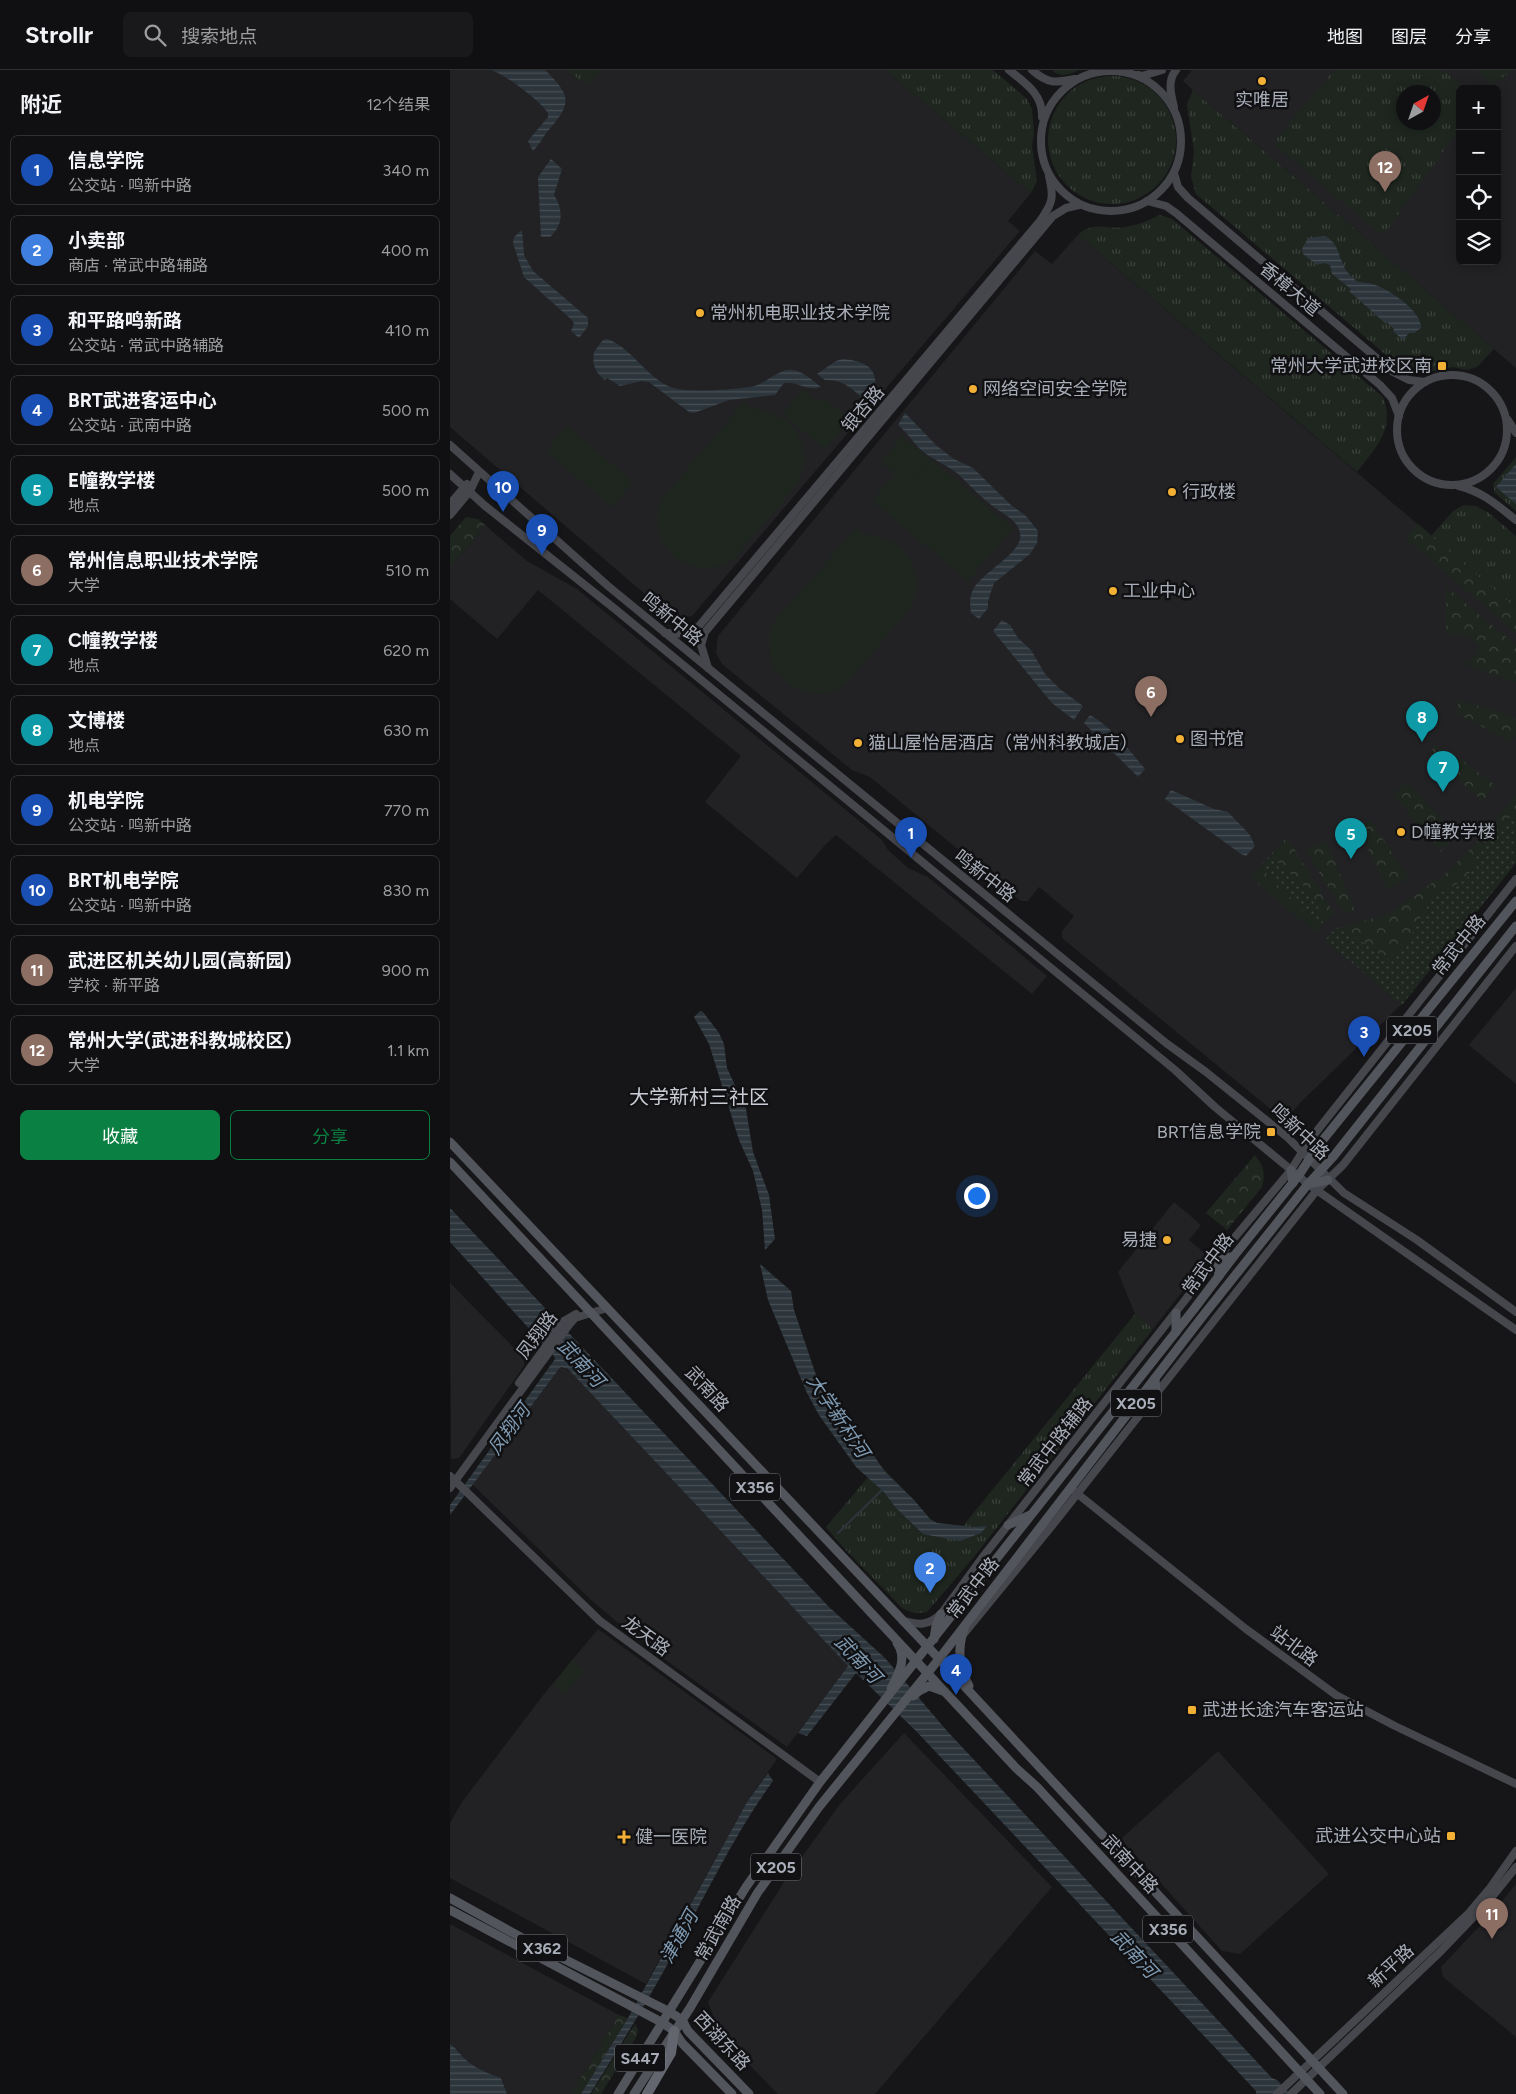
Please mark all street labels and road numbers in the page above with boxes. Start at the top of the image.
street label: 香樟大道 [1255,257,1325,321]
street label: 银杏路 [837,381,889,437]
street label: 鸣新中路 [637,588,707,650]
street label: 鸣新中路 [950,845,1020,907]
street label: 常武中路 [1428,910,1490,980]
road number: X205 [1387,1016,1437,1044]
street label: 鸣新中路 [1266,1099,1334,1165]
street label: 常武中路 [1178,1229,1238,1299]
street label: 凤翔路 [512,1307,562,1363]
street label: 武南路 [681,1362,733,1416]
road number: X205 [1111,1390,1161,1416]
street label: 常武中路辅路 [1013,1393,1097,1491]
road number: X356 [730,1474,780,1500]
street label: 常武中路 [942,1553,1004,1623]
street label: 龙天路 [618,1611,674,1661]
street label: 站北路 [1266,1621,1322,1671]
street label: 武南中路 [1097,1830,1163,1898]
road number: X205 [751,1854,801,1880]
street label: 常武南路 [690,1891,746,1965]
road number: X356 [1143,1916,1193,1942]
road number: X362 [517,1935,567,1962]
street label: 新平路 [1364,1940,1418,1992]
street label: 西湖东路 [689,2007,755,2075]
road number: S447 [615,2045,665,2072]

